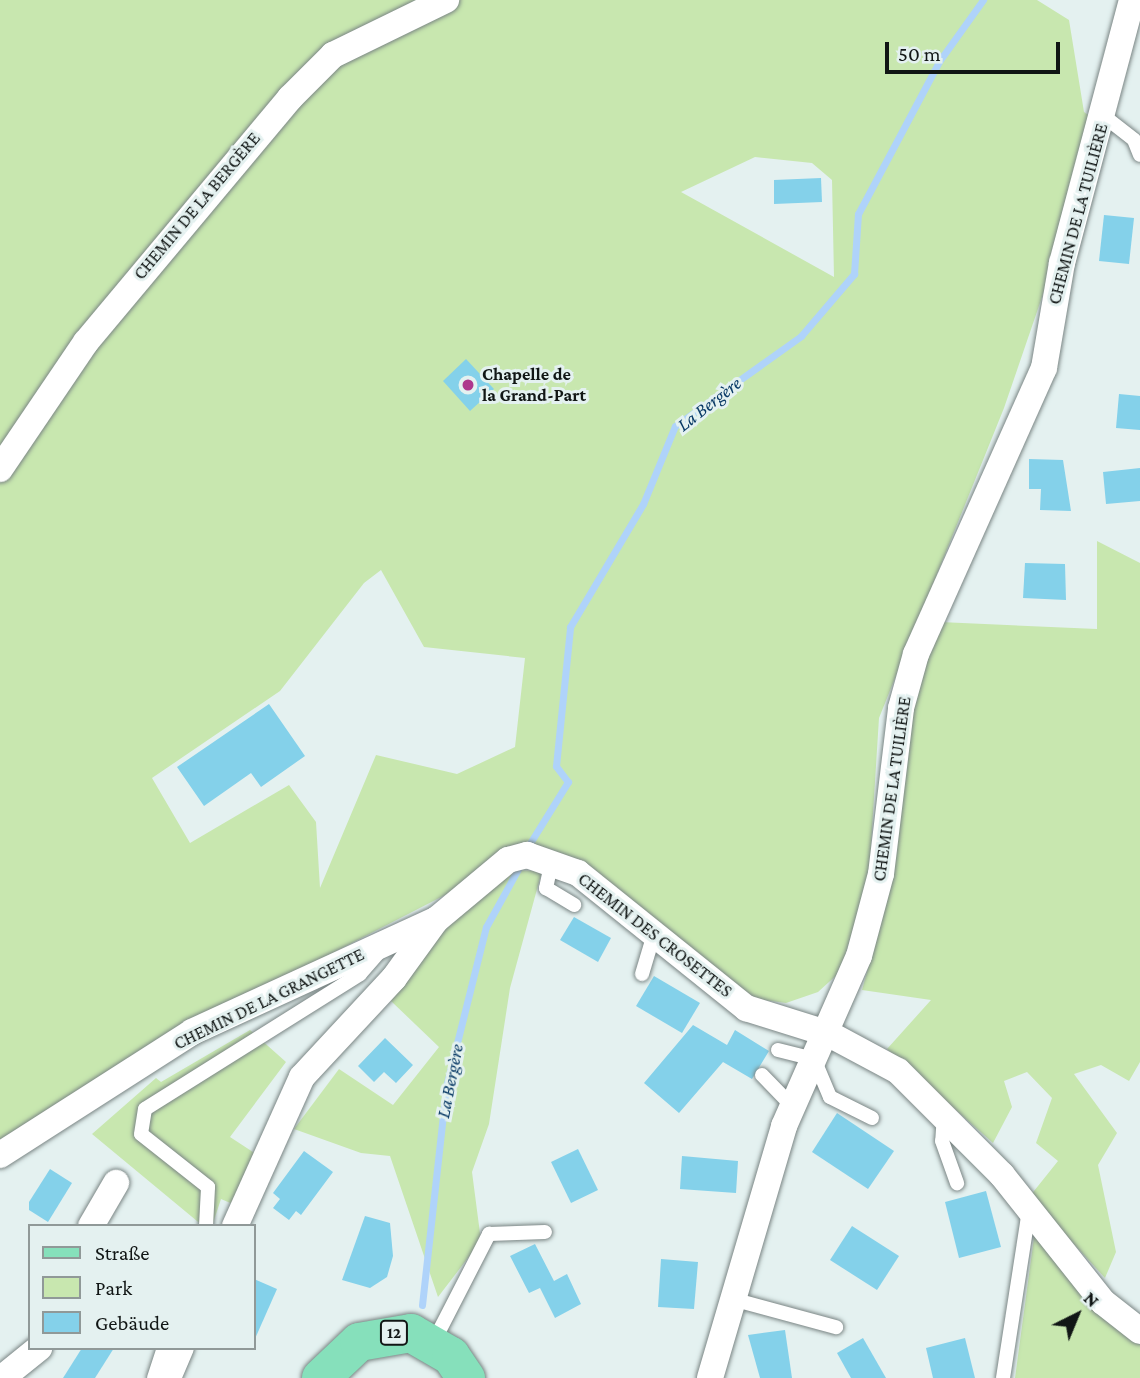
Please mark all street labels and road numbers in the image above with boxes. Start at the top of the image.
street label: CHEMIN DE LA TUILIÈRE [1043,121,1113,307]
street label: CHEMIN DE LA BERGÈRE [129,128,265,284]
street label: CHEMIN DE LA TUILIÈRE [868,695,916,883]
street label: CHEMIN DES CROSETTES [574,868,736,1002]
street label: CHEMIN DE LA GRANGETTE [170,943,368,1055]
road number: 12 [378,1320,410,1345]

